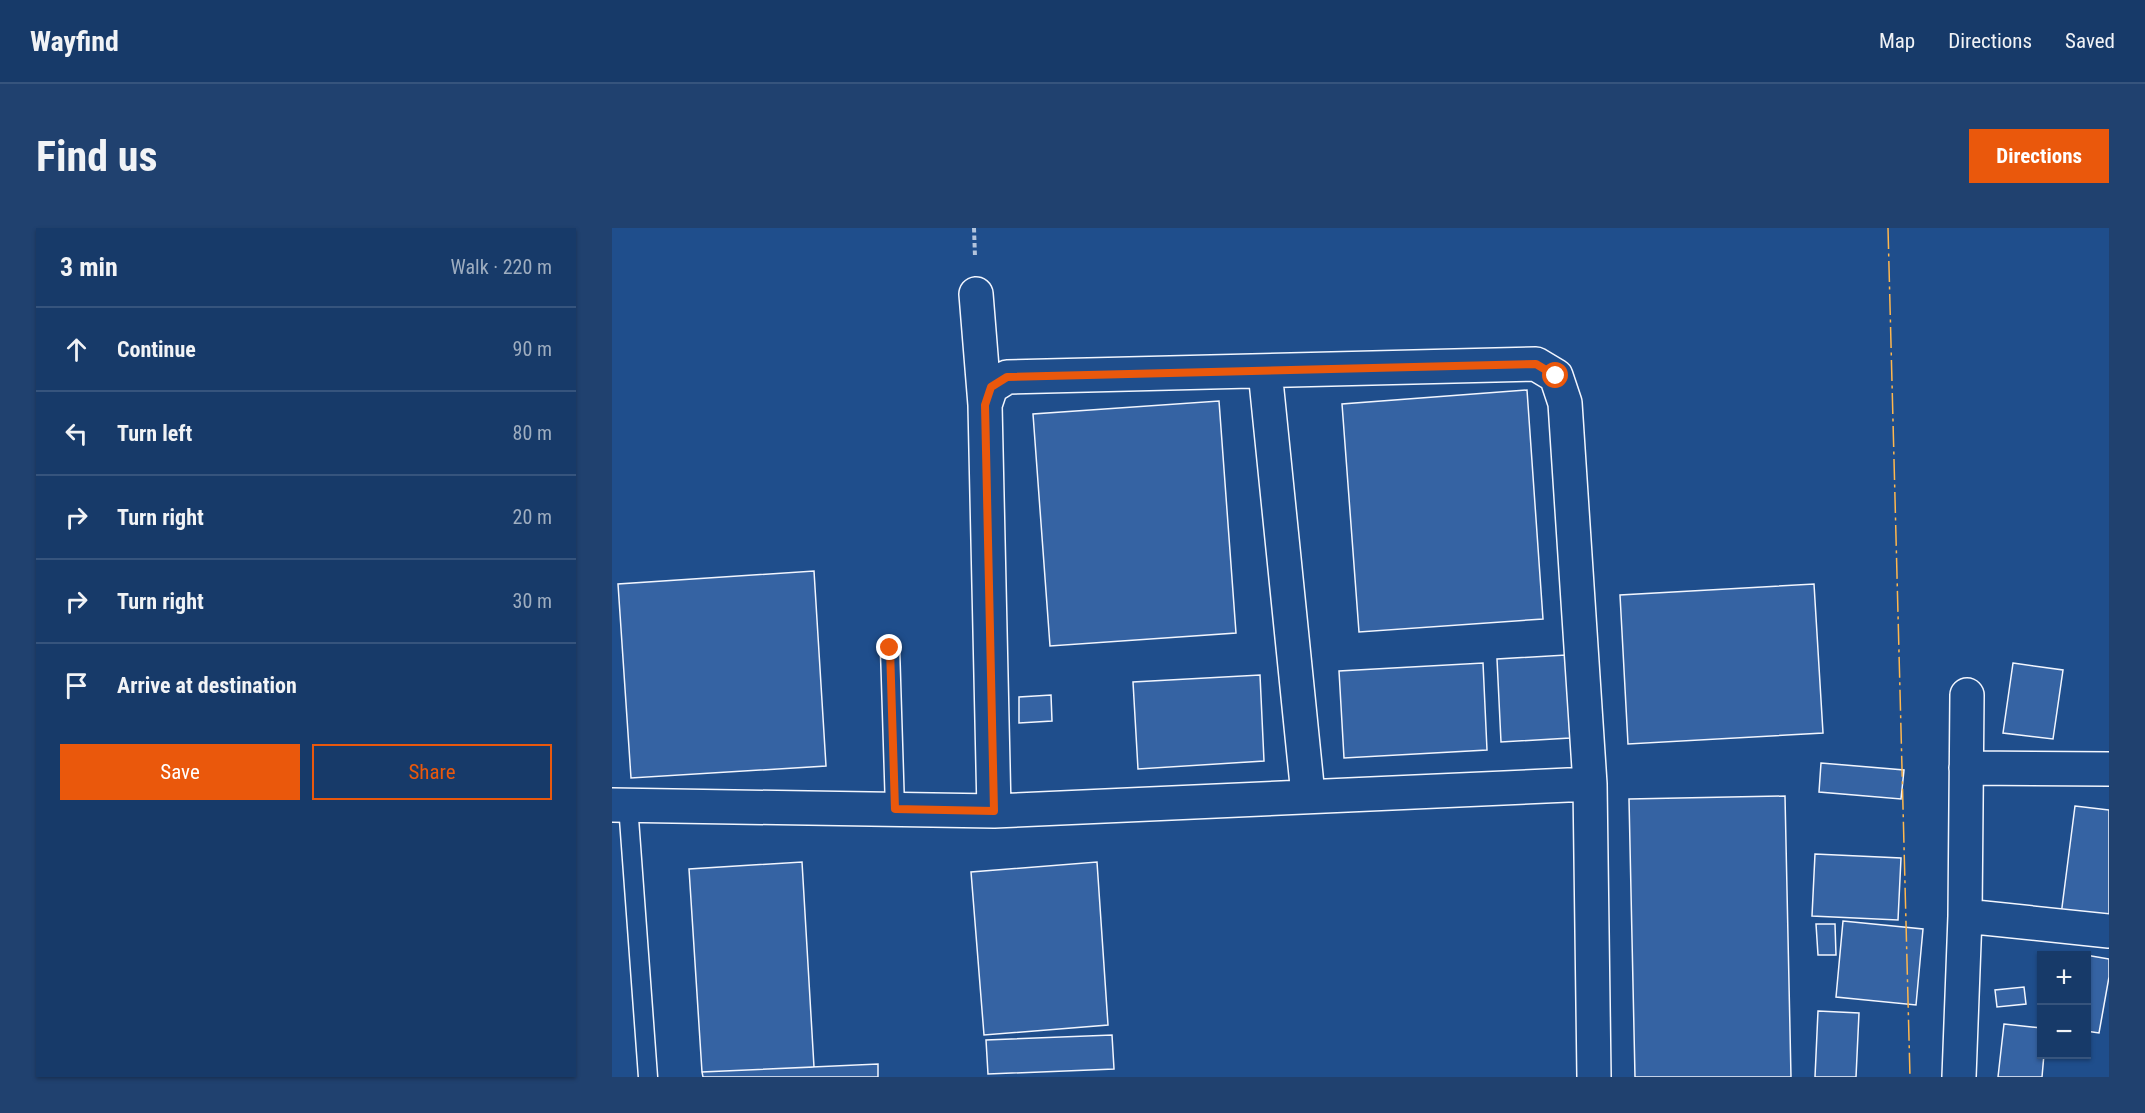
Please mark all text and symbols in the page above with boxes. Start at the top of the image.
text: Wayfind [30,25,119,58]
text: Map [1879,29,1915,53]
text: Directions [1948,29,2032,53]
text: Saved [2065,29,2115,53]
button: Directions [1969,129,2109,183]
text: Find us [36,132,157,181]
text: 3 min [60,252,118,282]
text: Walk · 220 m [451,255,552,279]
icon: ahead [60,333,93,366]
text: Continue [117,337,196,362]
text: 90 m [513,337,552,361]
route start [1542,362,1568,388]
icon: left [60,417,93,450]
text: Turn left [117,421,192,446]
text: 80 m [513,421,552,445]
icon: right [60,501,93,534]
text: Turn right [117,505,204,530]
text: 20 m [513,505,552,529]
icon: right [60,585,93,618]
text: Turn right [117,589,204,614]
text: 30 m [513,589,552,613]
route end [876,634,902,660]
icon: arrive [60,669,93,702]
text: Arrive at destination [117,673,297,698]
button: Save [60,744,300,800]
button: Share [312,744,552,800]
map controls [2037,951,2091,1059]
button: + [2037,951,2091,1005]
button: − [2037,1005,2091,1059]

